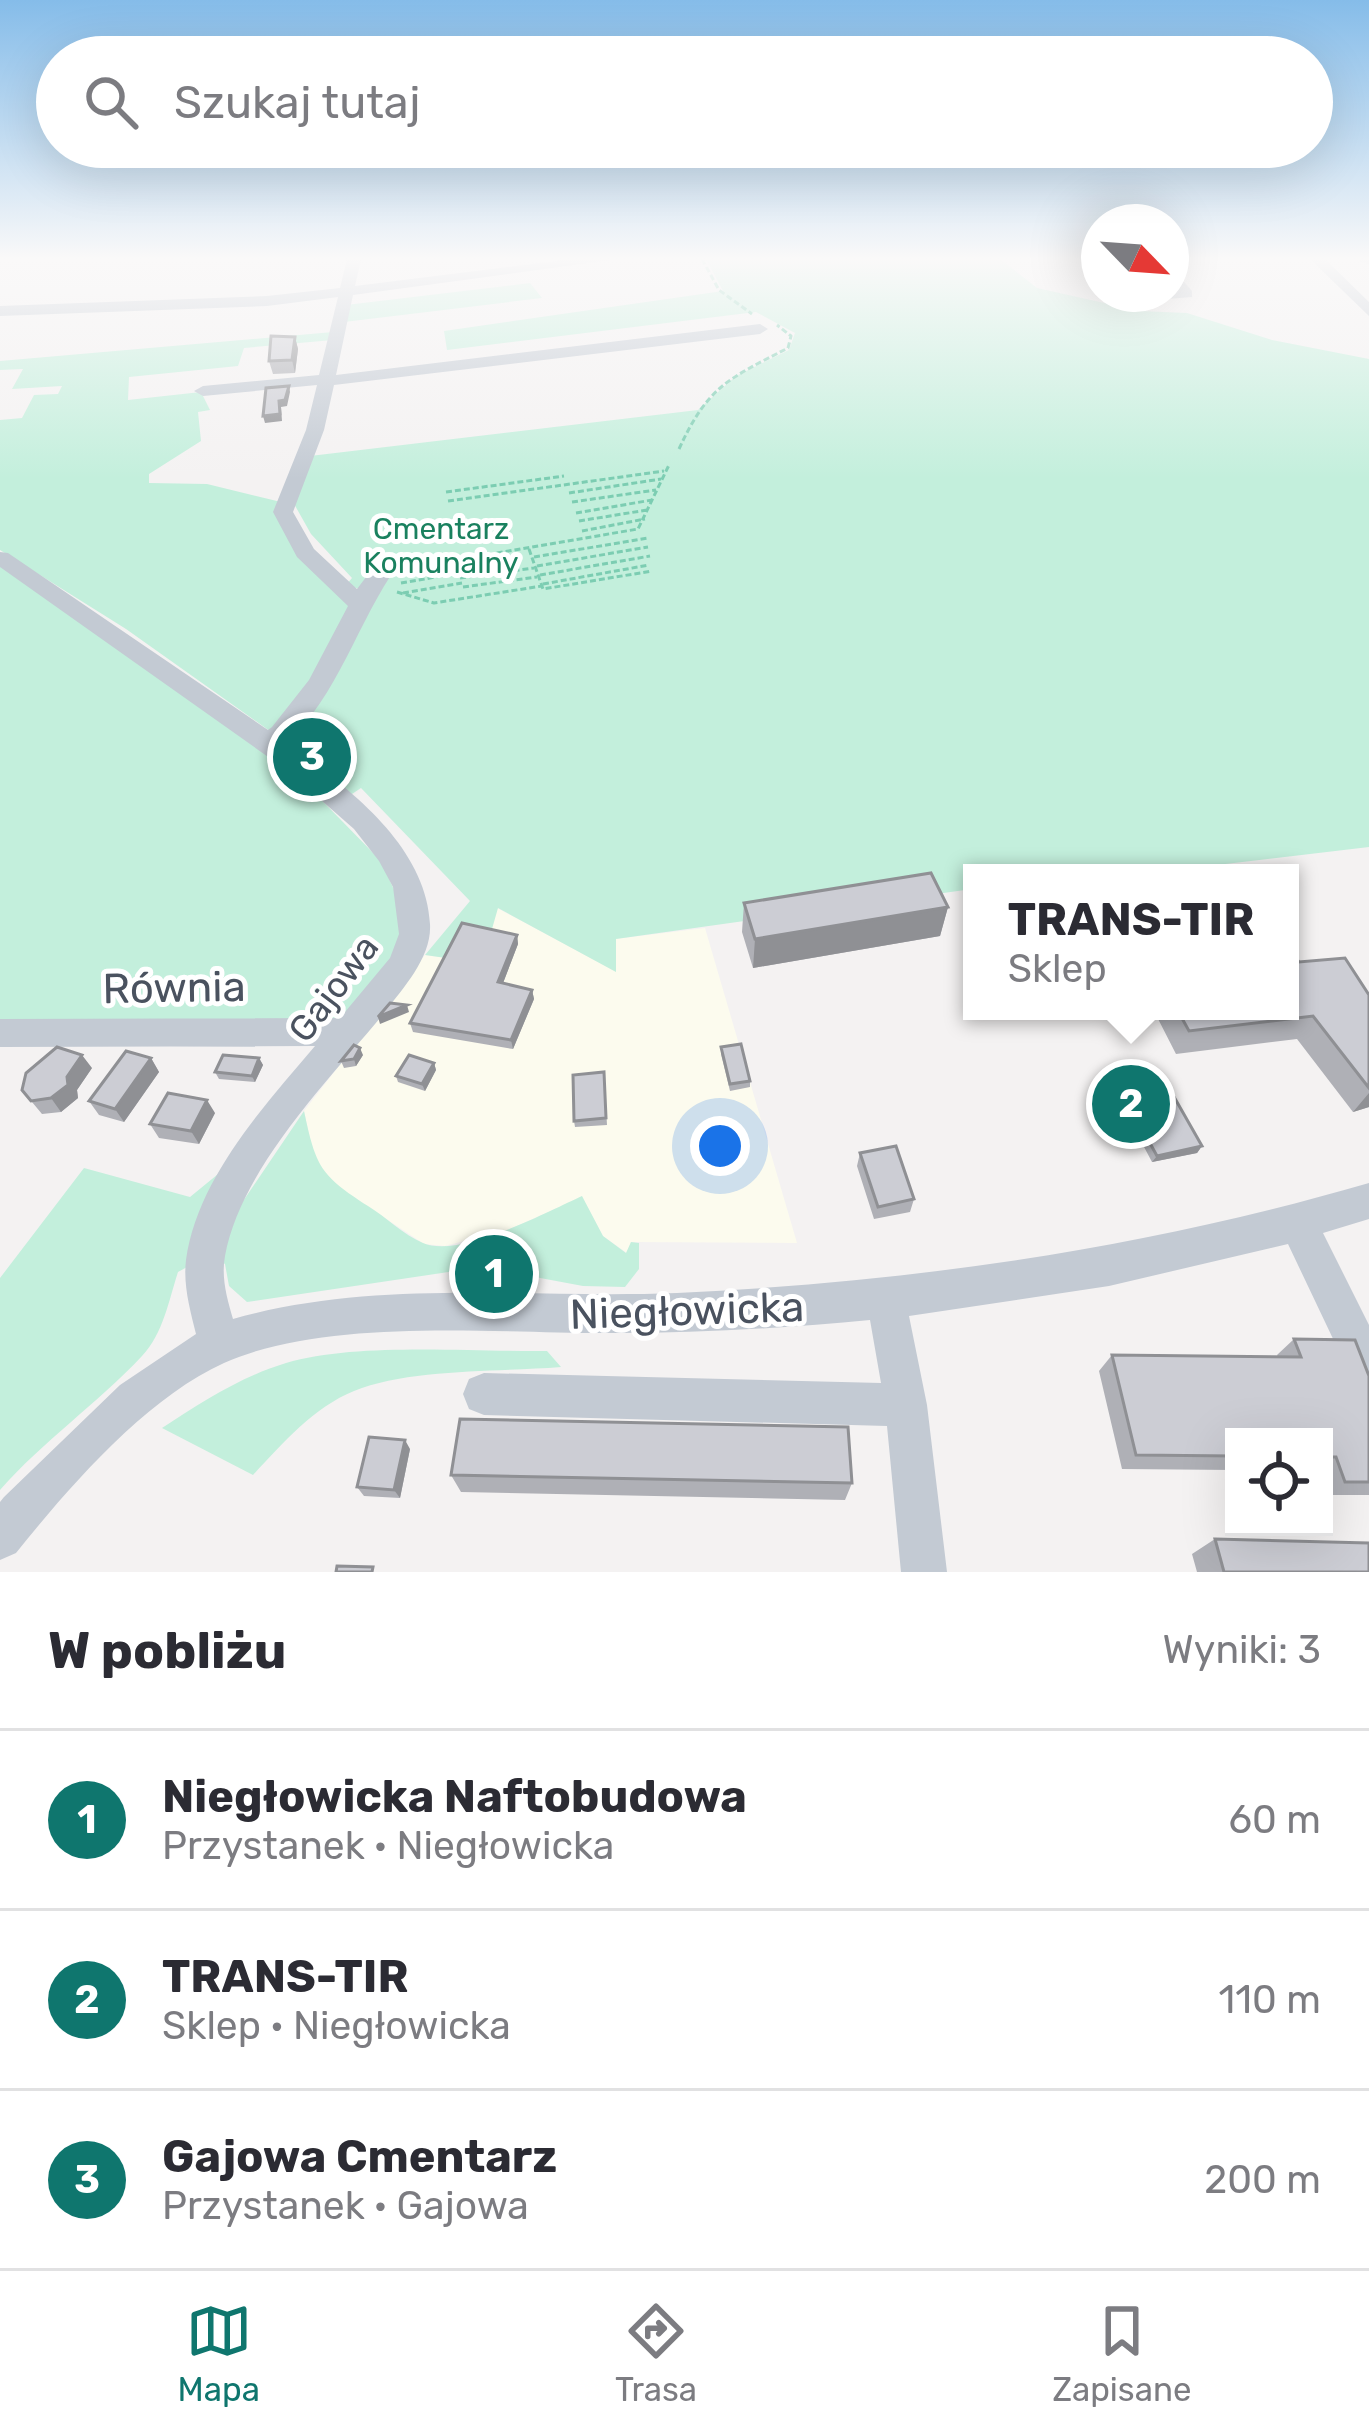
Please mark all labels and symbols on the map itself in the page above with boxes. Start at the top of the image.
north arrow [1081,204,1189,312]
park label: Cmentarz Komunalny [363,511,519,581]
pin: 3 [273,712,351,802]
street label: Gajowa [279,927,387,1050]
street label: Równia [102,962,246,1014]
pin: 2 [1092,1059,1170,1149]
your location [690,1116,750,1176]
pin: 1 [455,1229,533,1319]
street label: Niegłowicka [569,1282,805,1340]

